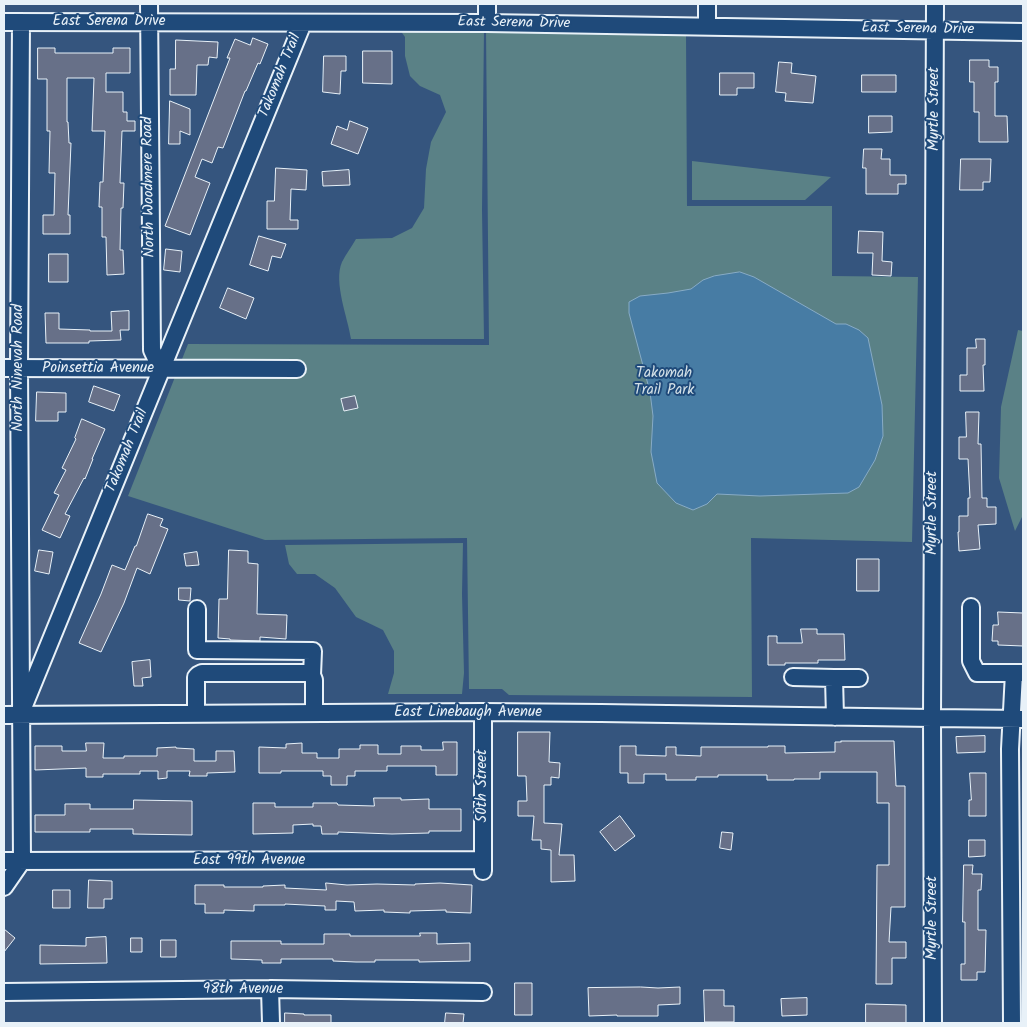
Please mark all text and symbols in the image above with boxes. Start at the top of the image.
street label: East Serena Drive [53,13,165,31]
street label: East Serena Drive [457,14,571,34]
street label: East Serena Drive [861,20,975,40]
street label: Takomah Trail [256,31,306,121]
street label: Myrtle Street [926,67,944,151]
street label: North Woodmere Road [140,116,160,258]
street label: North Ninevah Road [10,304,28,432]
street label: Poinsettia Avenue [42,360,154,378]
park label: Takomah Trail Park [634,365,694,400]
street label: Takomah Trail [103,406,153,496]
street label: Myrtle Street [924,471,942,555]
street label: East Linebaugh Avenue [394,704,542,722]
street label: 50th Street [474,749,492,823]
street label: East 99th Avenue [193,852,305,870]
street label: Myrtle Street [924,876,942,960]
street label: 98th Avenue [203,981,283,999]

